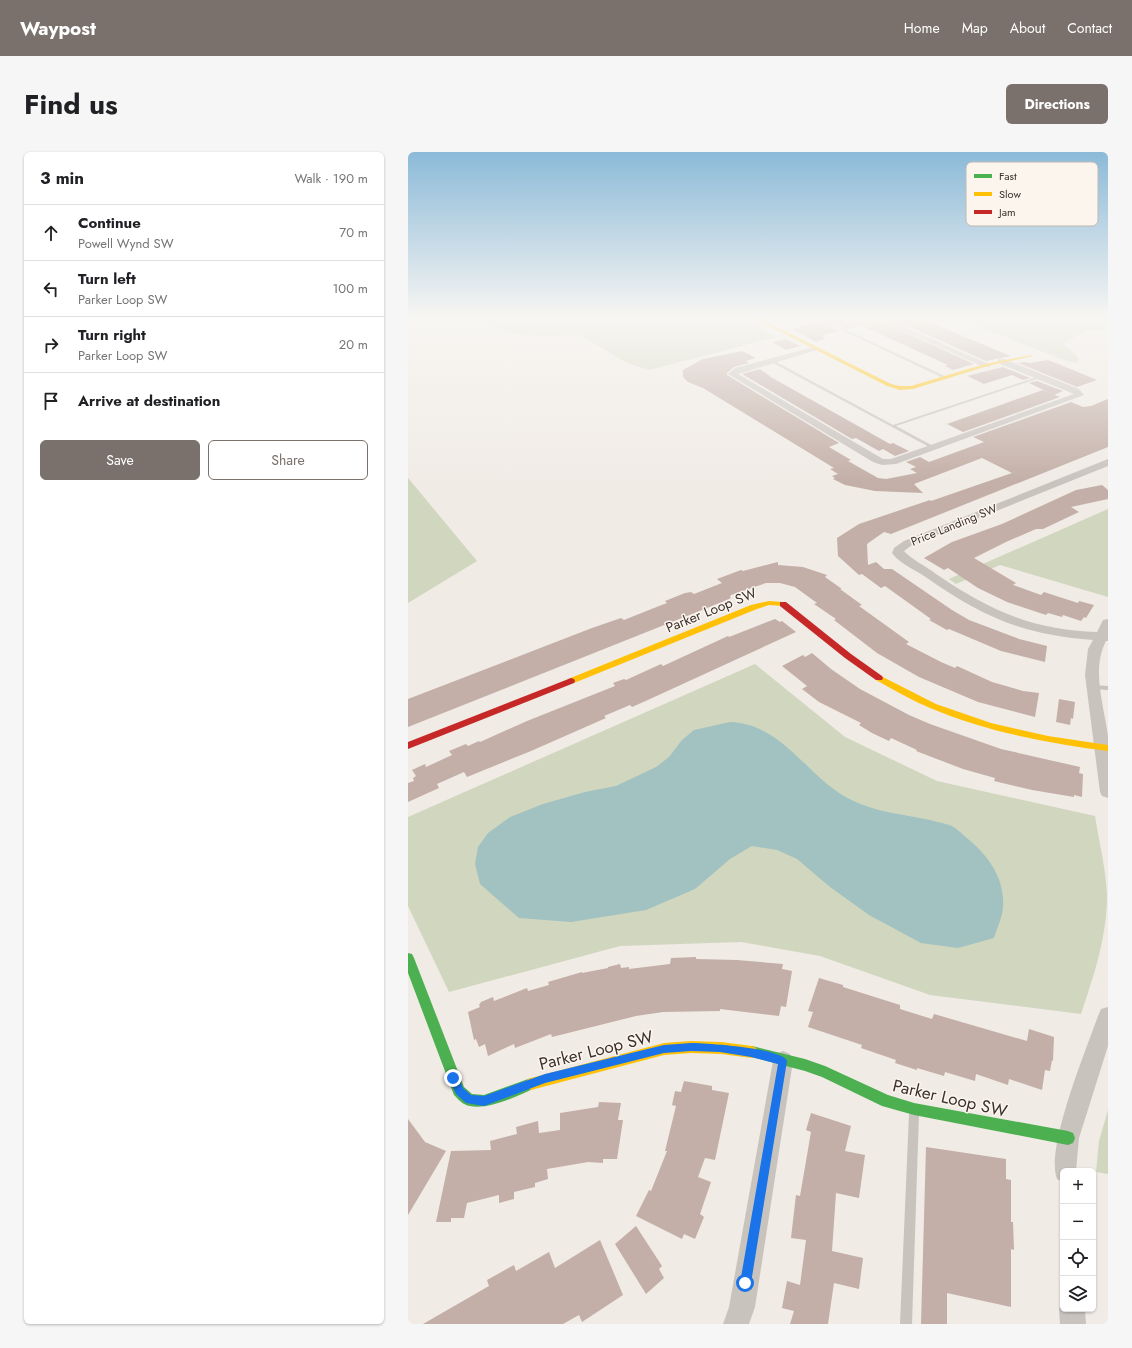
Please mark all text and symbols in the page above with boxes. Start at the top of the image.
text: Waypost [20,15,96,42]
text: Home [904,18,940,38]
text: Map [962,18,988,38]
text: About [1010,18,1045,38]
text: Contact [1067,18,1112,38]
text: Find us [24,84,118,125]
button: Directions [1006,84,1108,124]
legend [966,162,1098,226]
text: 3 min [40,166,84,190]
text: Fast [999,168,1017,184]
text: Walk · 190 m [295,169,368,188]
text: Slow [999,186,1021,202]
text: Jam [997,204,1016,220]
text: Continue [78,212,141,234]
icon: ahead [40,222,62,244]
text: 70 m [339,223,368,242]
text: Powell Wynd SW [78,234,174,253]
text: Turn left [78,268,136,290]
icon: left [40,278,62,300]
text: 100 m [333,279,368,298]
text: Parker Loop SW [78,290,167,309]
text: Turn right [78,324,146,346]
icon: right [40,334,62,356]
text: 20 m [339,335,368,354]
text: Parker Loop SW [78,346,167,365]
icon: arrive [40,390,62,412]
text: Arrive at destination [78,390,220,412]
button: Save [40,440,200,480]
button: Share [208,440,368,480]
street label: Price Landing SW [908,499,1000,551]
street label: Parker Loop SW [663,583,759,637]
street label: Parker Loop SW [536,1024,656,1076]
route end [444,1069,462,1087]
street label: Parker Loop SW [890,1073,1010,1123]
map controls [1060,1168,1096,1312]
button: + [1060,1168,1096,1204]
button: − [1060,1204,1096,1240]
button: locate [1060,1240,1096,1276]
route start [736,1274,754,1292]
button: layers [1060,1276,1096,1312]

